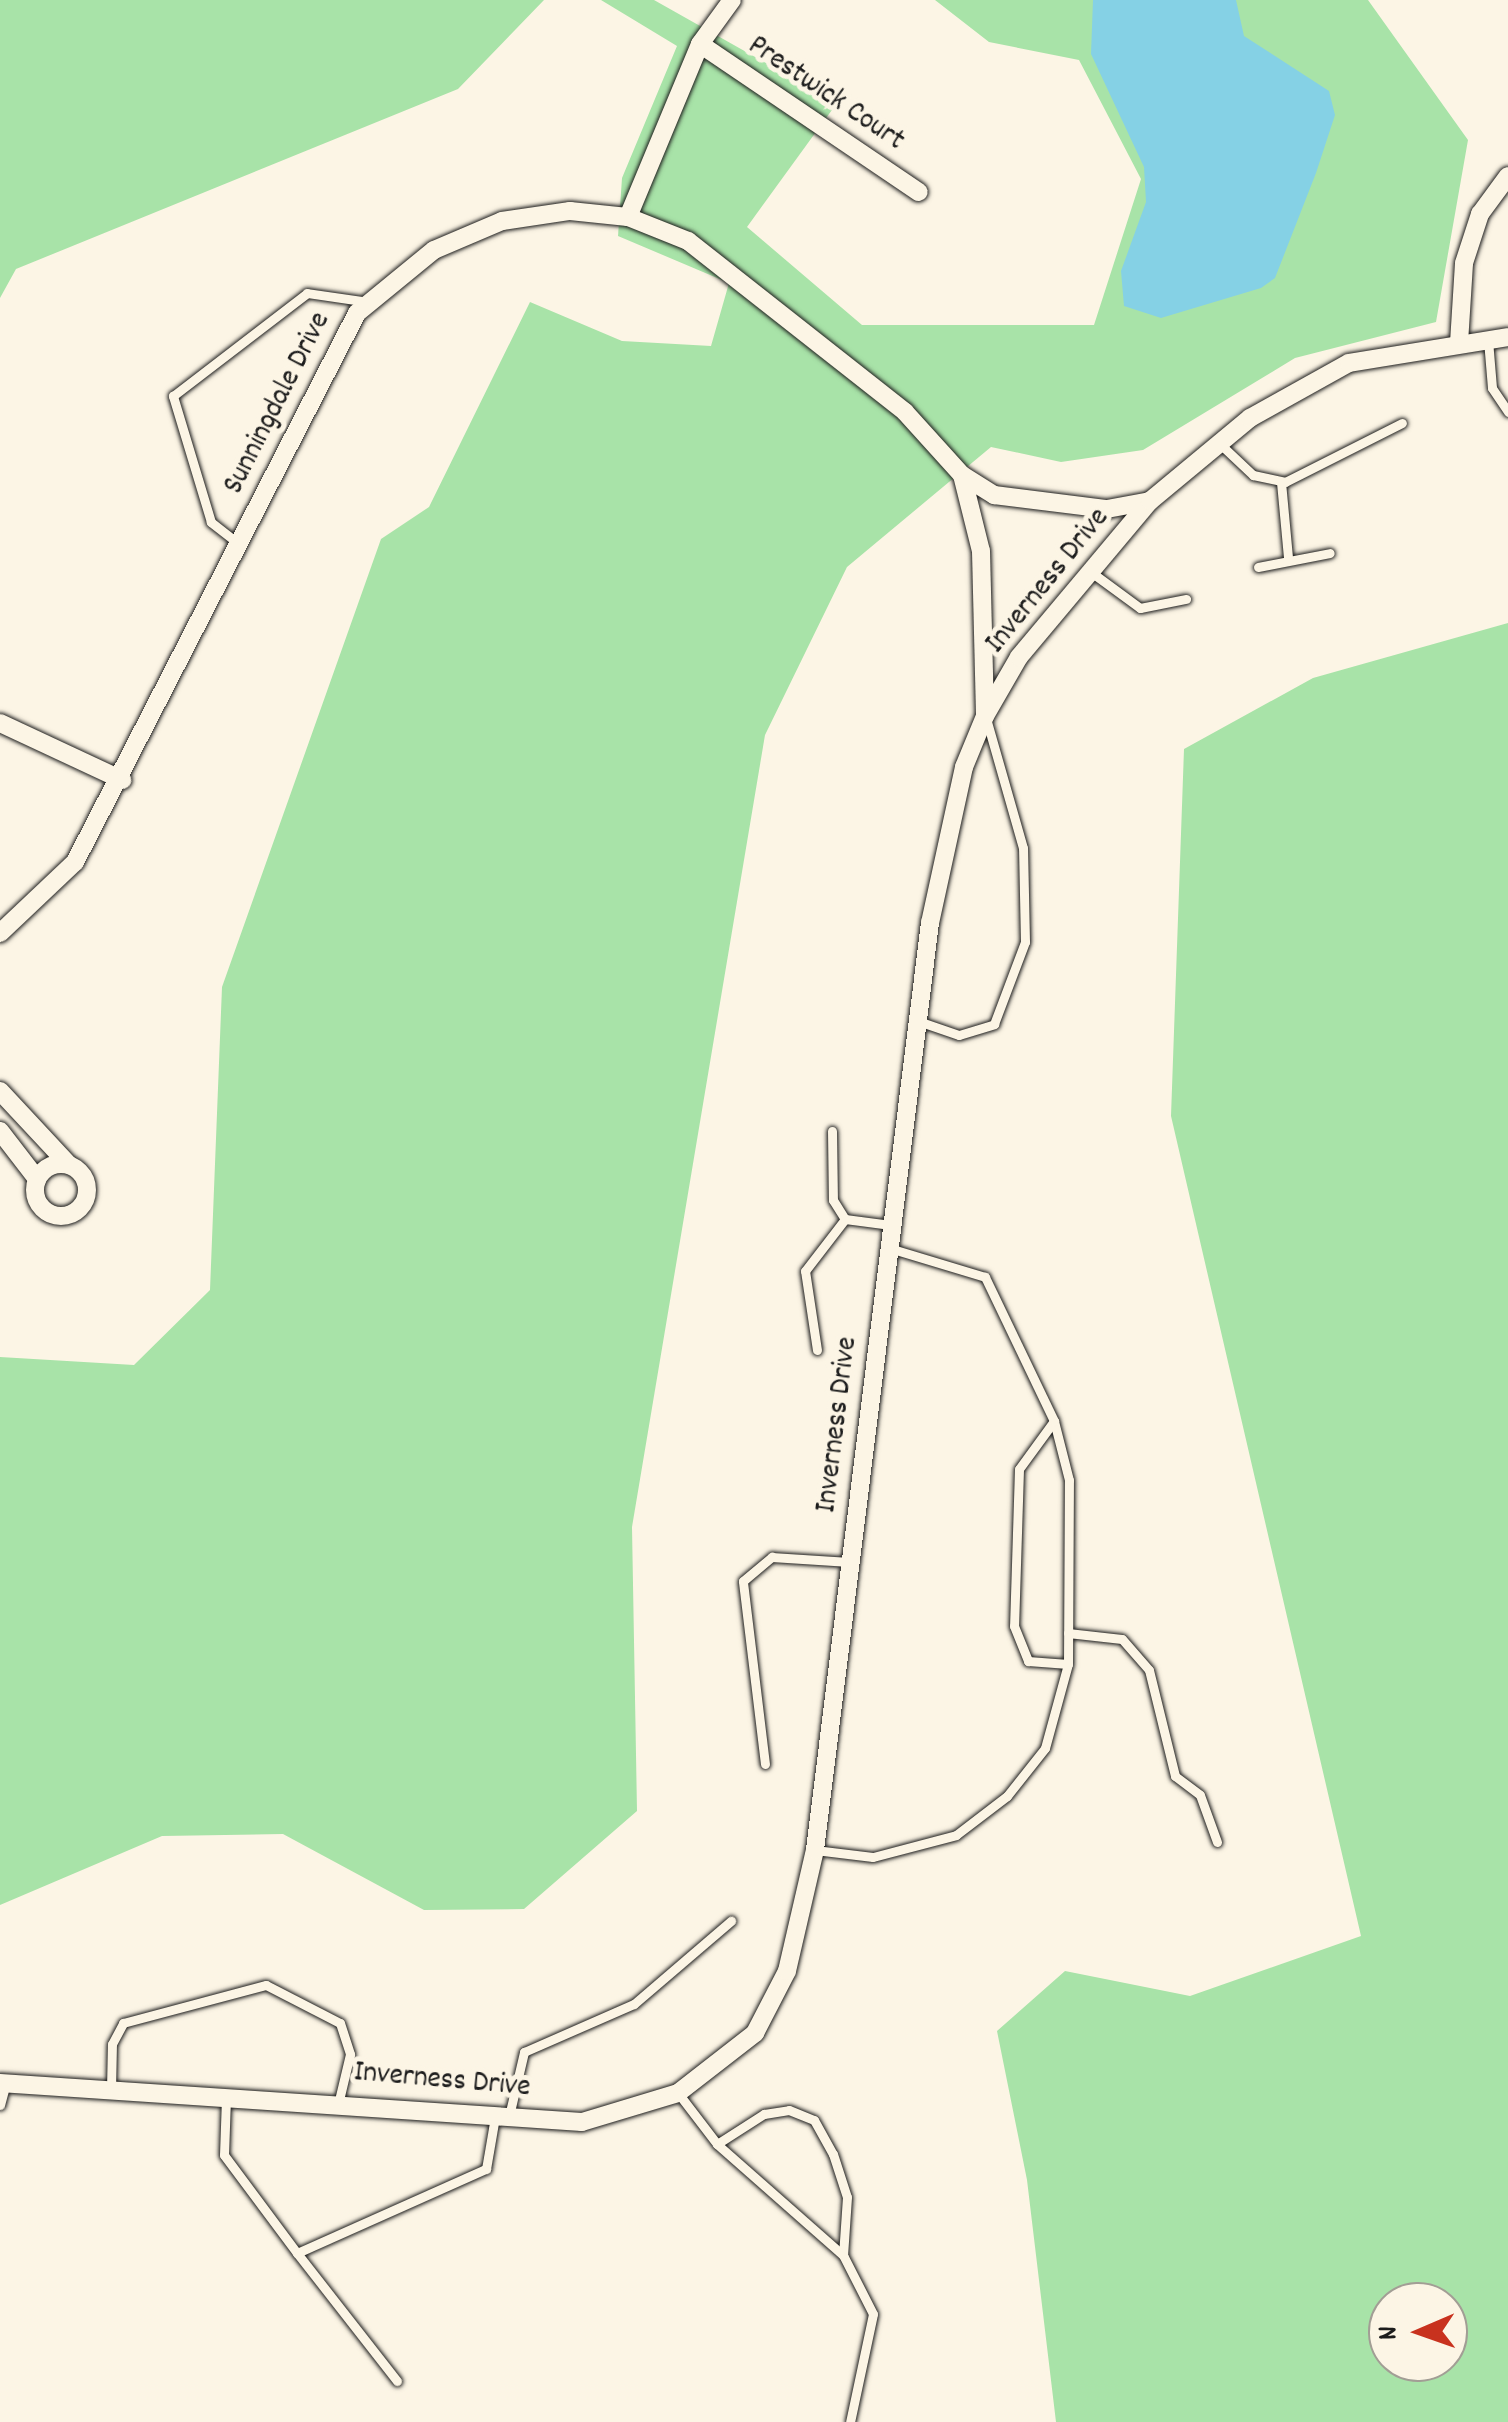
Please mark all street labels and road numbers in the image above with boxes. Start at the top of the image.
street label: Prestwick Court [740,29,910,161]
street label: Sunningdale Drive [218,307,340,501]
street label: Inverness Drive [979,502,1119,662]
street label: Inverness Drive [810,1335,868,1515]
street label: Inverness Drive [352,2056,532,2108]

